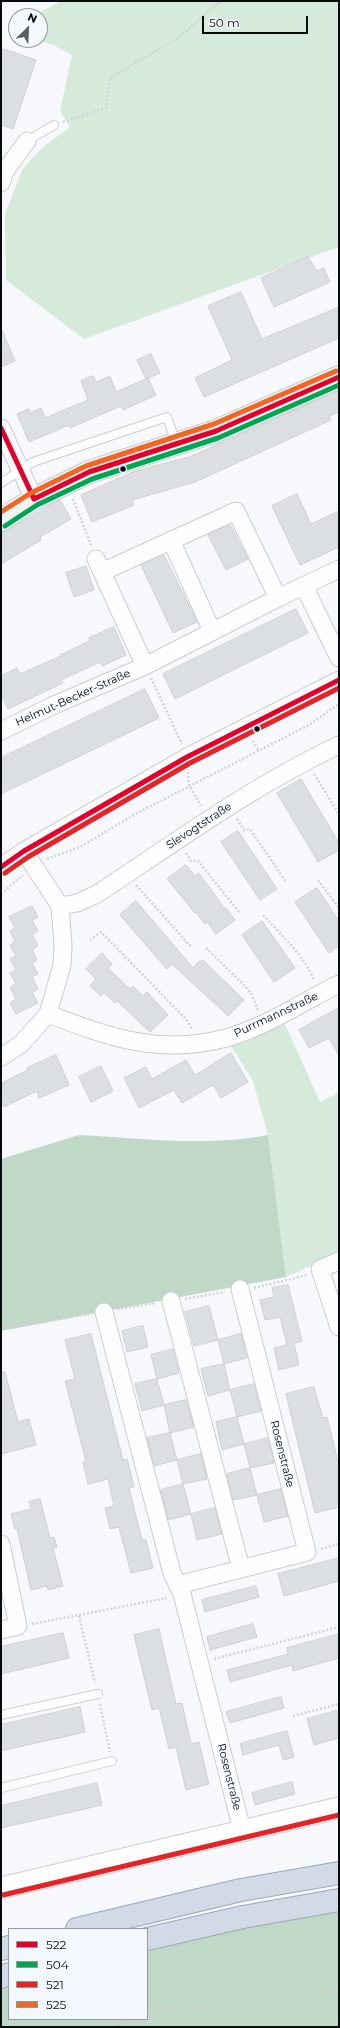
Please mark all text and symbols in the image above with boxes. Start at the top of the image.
north arrow [8,8,48,48]
scale bar [204,8,310,34]
text: N [26,10,39,26]
text: 50 m [209,15,240,30]
unlabelled marker [118,464,128,474]
street label: Helmut-Becker-Straße [14,667,132,729]
unlabelled marker [252,724,262,734]
street label: Slevogtstraße [164,800,234,852]
street label: Purrmannstraße [232,990,320,1040]
street label: Rosenstraße [267,1419,297,1489]
street label: Rosenstraße [214,1742,244,1812]
legend [8,1928,148,2020]
text: 522 [46,1937,66,1952]
text: 504 [46,1957,69,1972]
text: 521 [46,1977,64,1992]
text: 525 [46,1997,66,2012]

